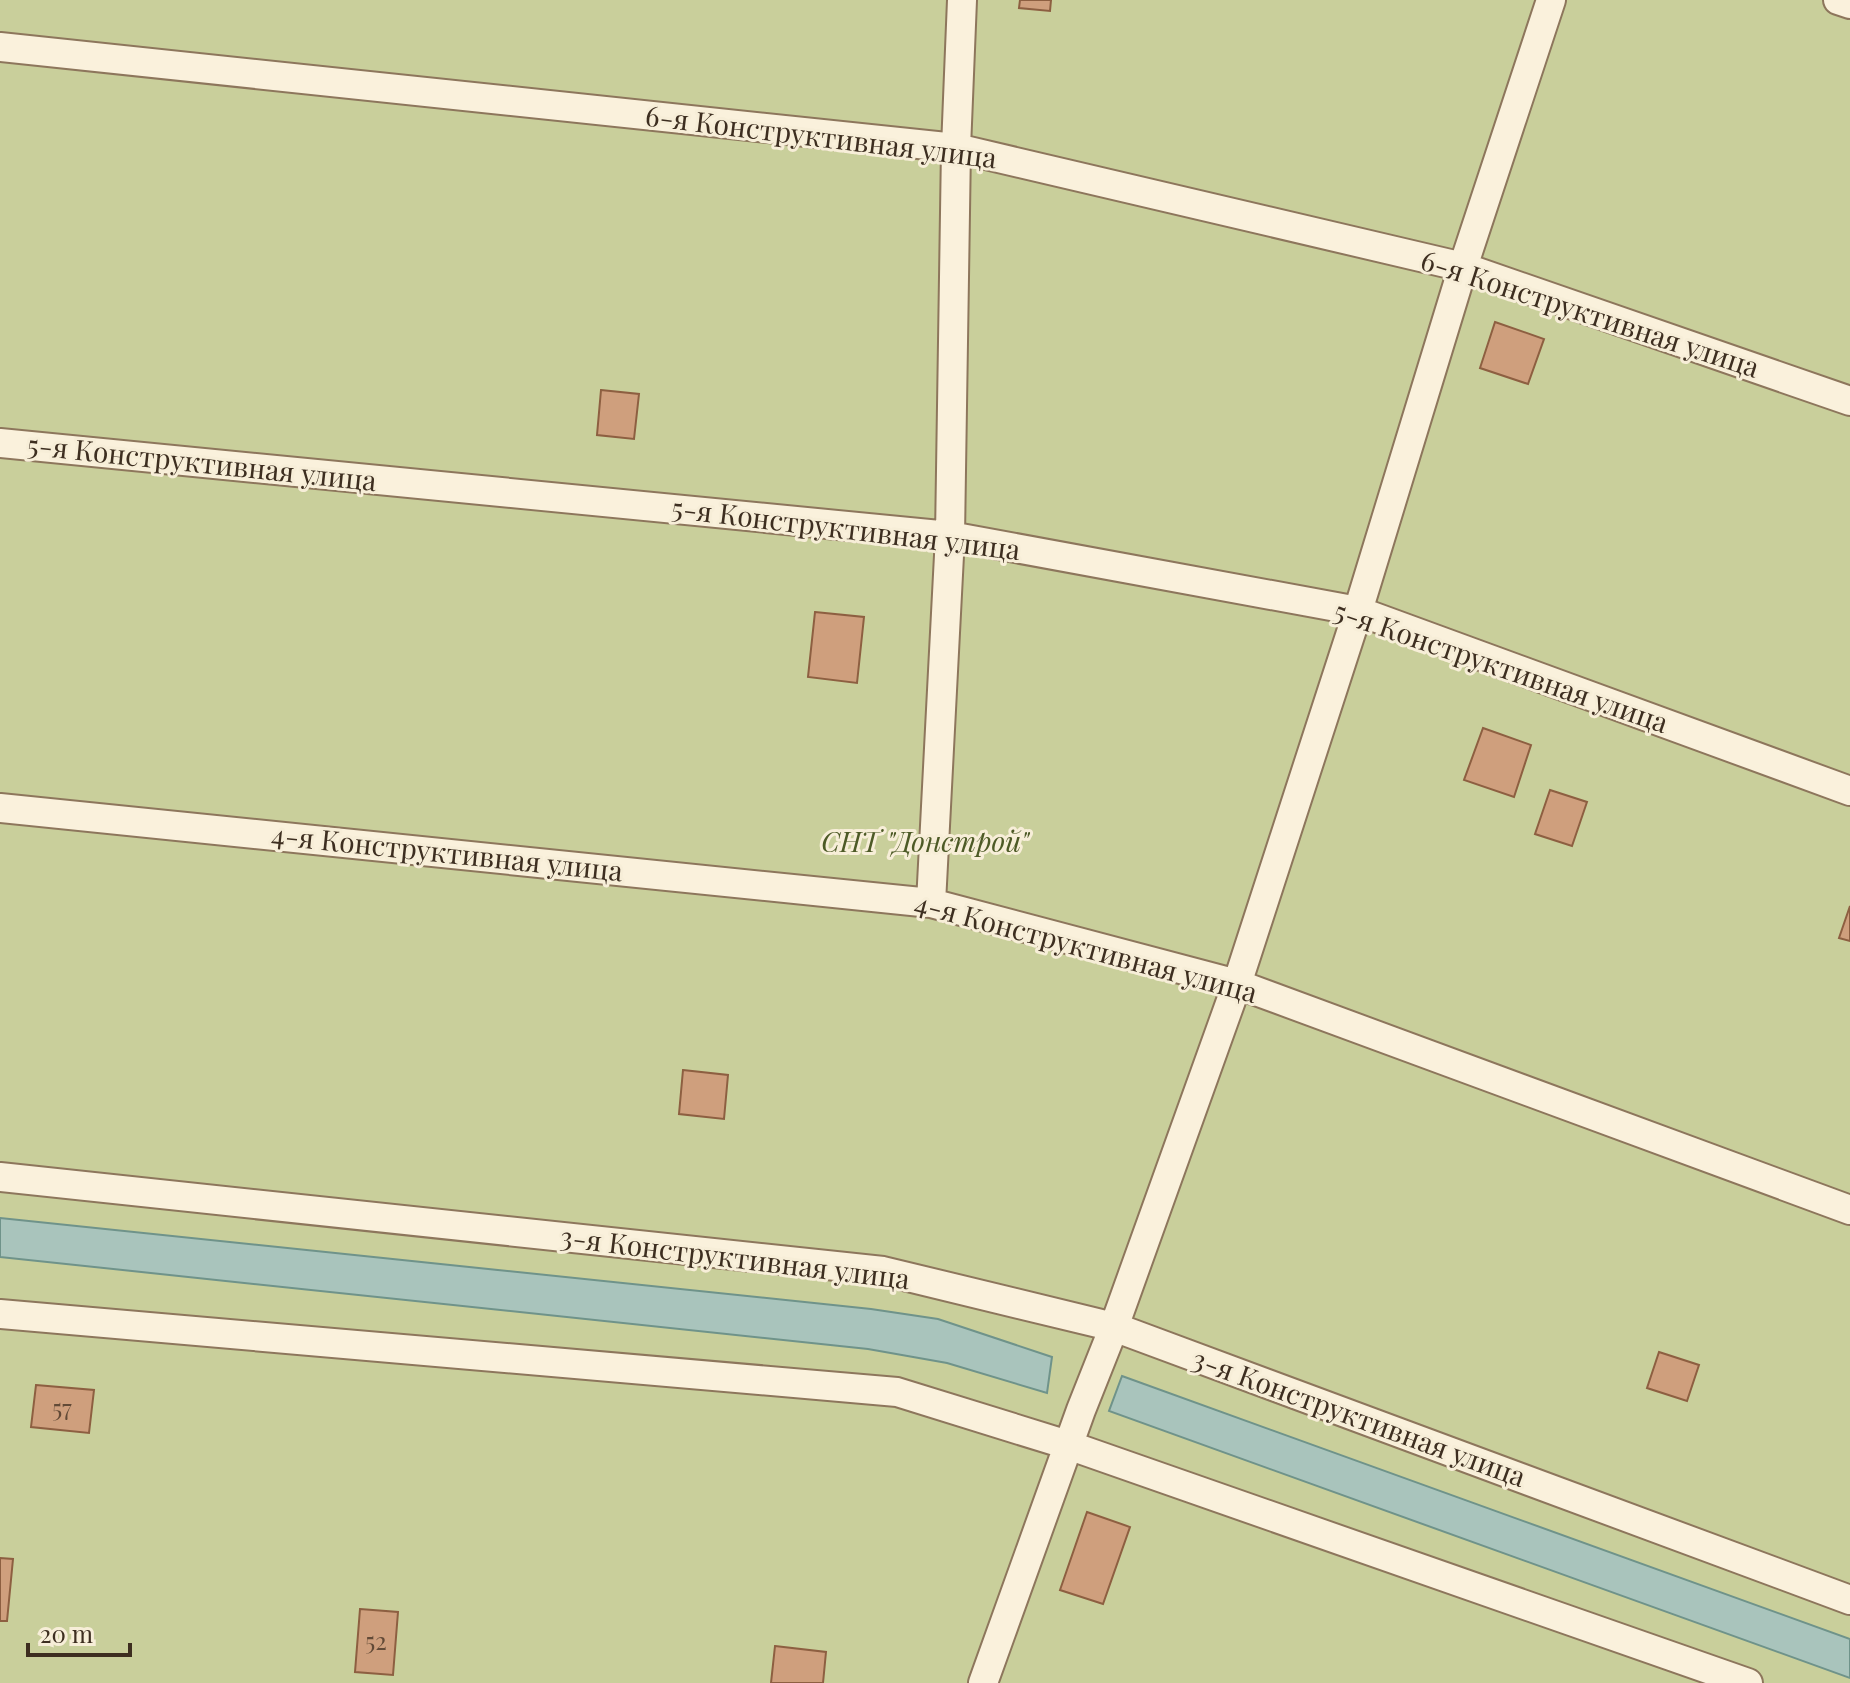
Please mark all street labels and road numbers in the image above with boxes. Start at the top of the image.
street label: 6-я Конструктивная улица [643,96,999,175]
street label: 6-я Конструктивная улица [1417,240,1764,385]
street label: 5-я Конструктивная улица [26,425,379,498]
street label: 5-я Конструктивная улица [670,488,1023,567]
street label: 5-я Конструктивная улица [1330,591,1673,740]
street label: 4-я Конструктивная улица [270,815,625,888]
street label: 4-я Конструктивная улица [911,883,1262,1010]
street label: 3-я Конструктивная улица [558,1217,912,1296]
street label: 3-я Конструктивная улица [1188,1339,1531,1494]

